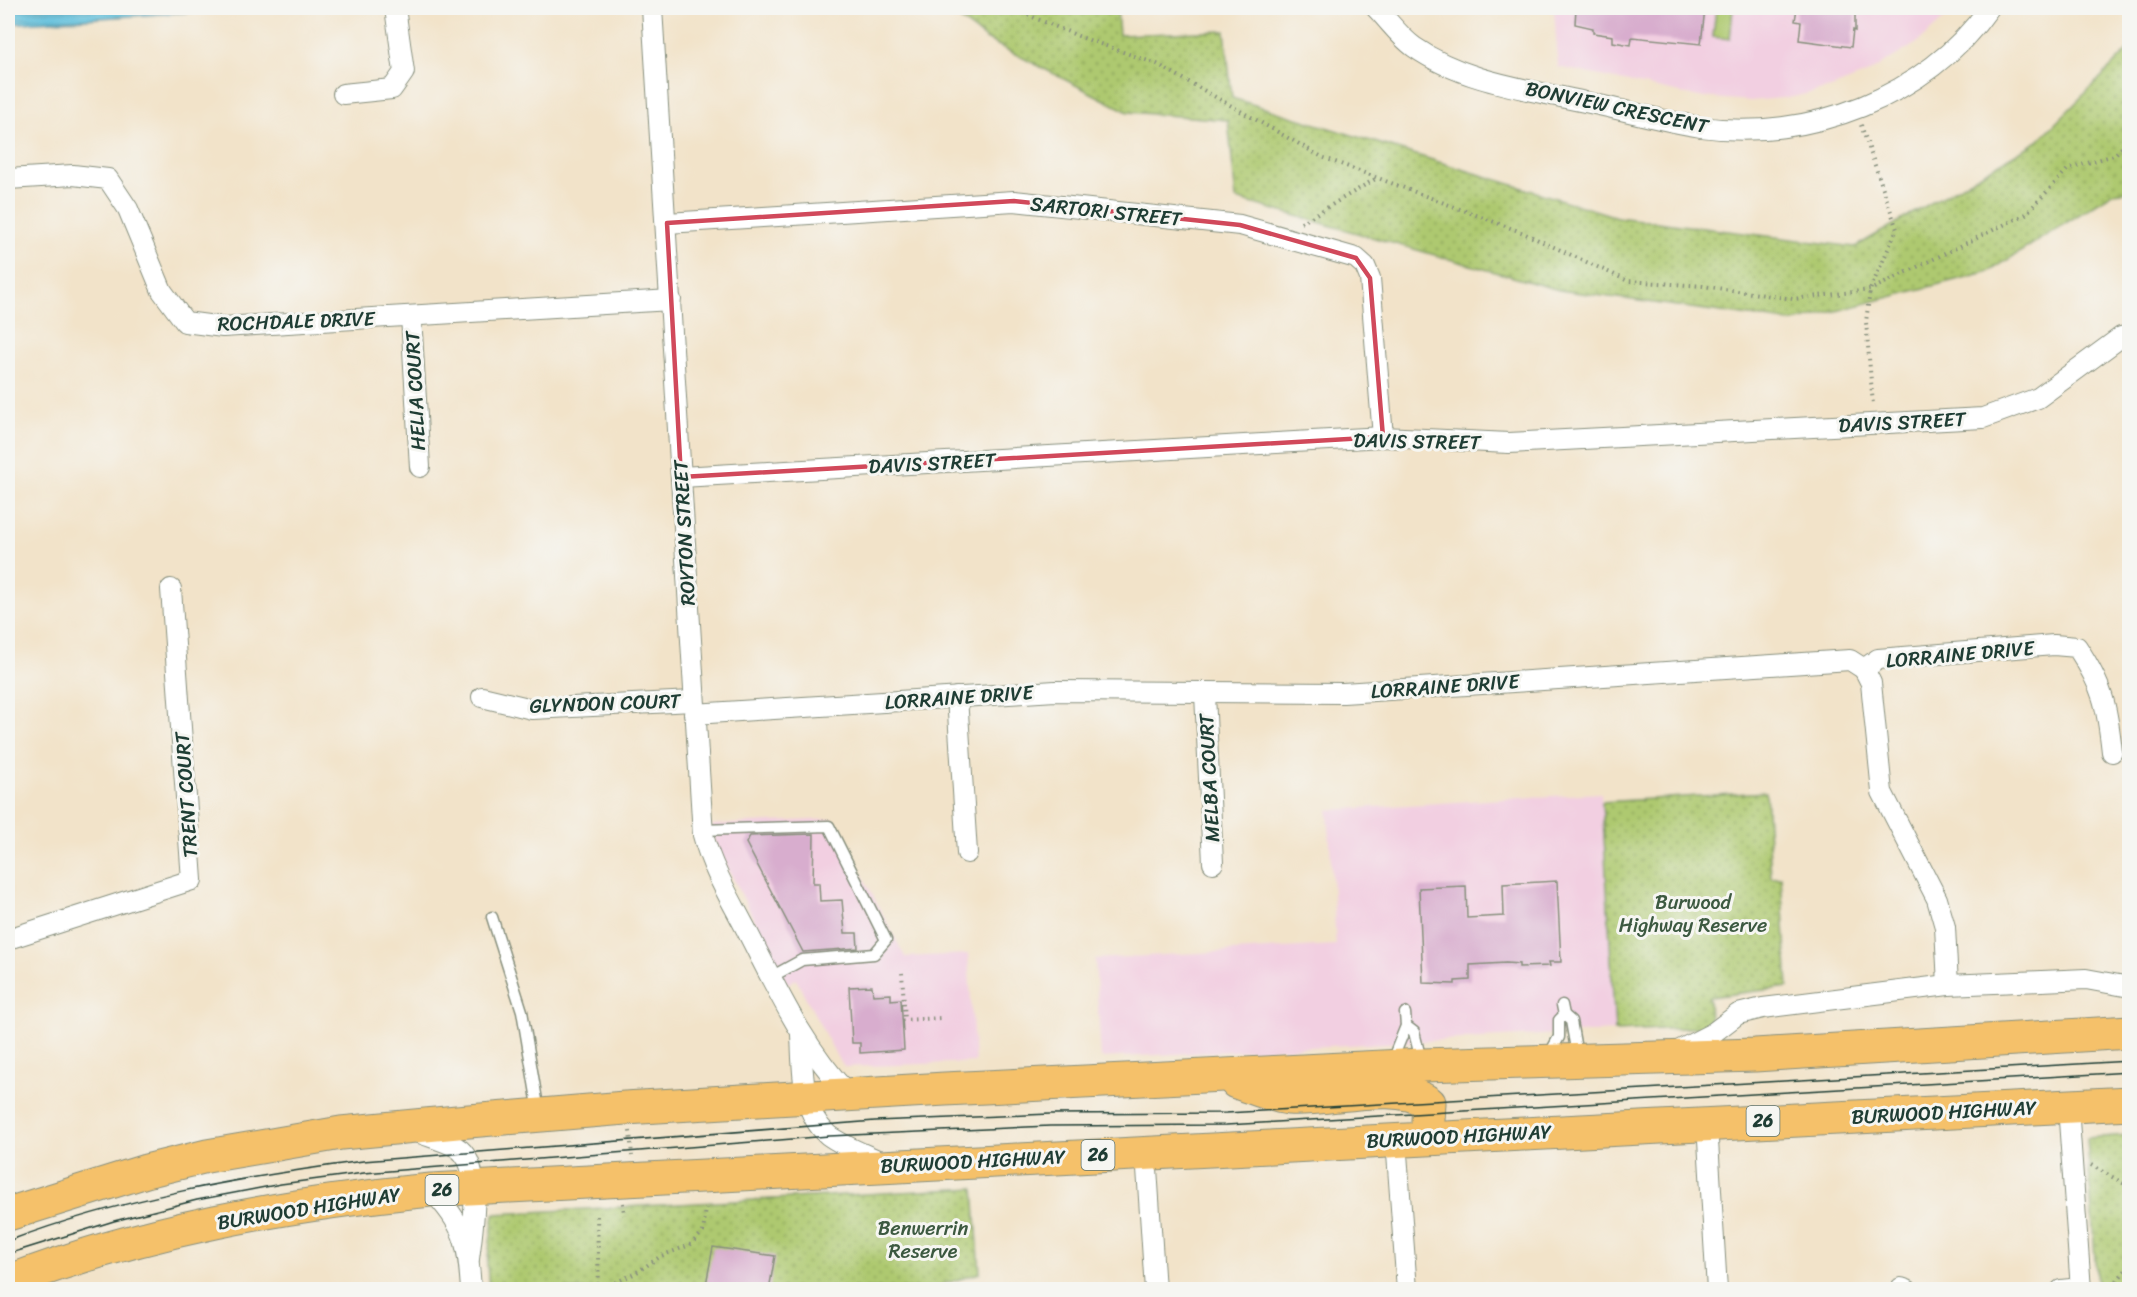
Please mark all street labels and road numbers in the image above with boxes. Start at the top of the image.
street label: BONVIEW CRESCENT [1522,71,1713,144]
street label: SARTORI STREET [1029,186,1185,237]
street label: ROCHDALE DRIVE [217,301,377,342]
street label: HELIA COURT [395,329,436,452]
street label: DAVIS STREET [1837,402,1968,443]
street label: DAVIS STREET [1353,423,1483,460]
street label: DAVIS STREET [867,443,998,484]
street label: ROYTON STREET [663,458,706,607]
street label: LORRAINE DRIVE [1884,630,2037,678]
street label: LORRAINE DRIVE [1370,664,1522,709]
street label: LORRAINE DRIVE [884,675,1036,720]
street label: GLYNDON COURT [529,683,682,724]
street label: MELBA COURT [1189,712,1230,843]
street label: TRENT COURT [165,729,208,859]
street label: BURWOOD HIGHWAY [1850,1090,2038,1135]
road number: 26 [1746,1106,1780,1136]
street label: BURWOOD HIGHWAY [1365,1114,1553,1159]
street label: BURWOOD HIGHWAY [879,1139,1067,1184]
road number: 26 [1082,1140,1114,1170]
road number: 26 [426,1175,458,1205]
street label: BURWOOD HIGHWAY [215,1177,404,1240]

